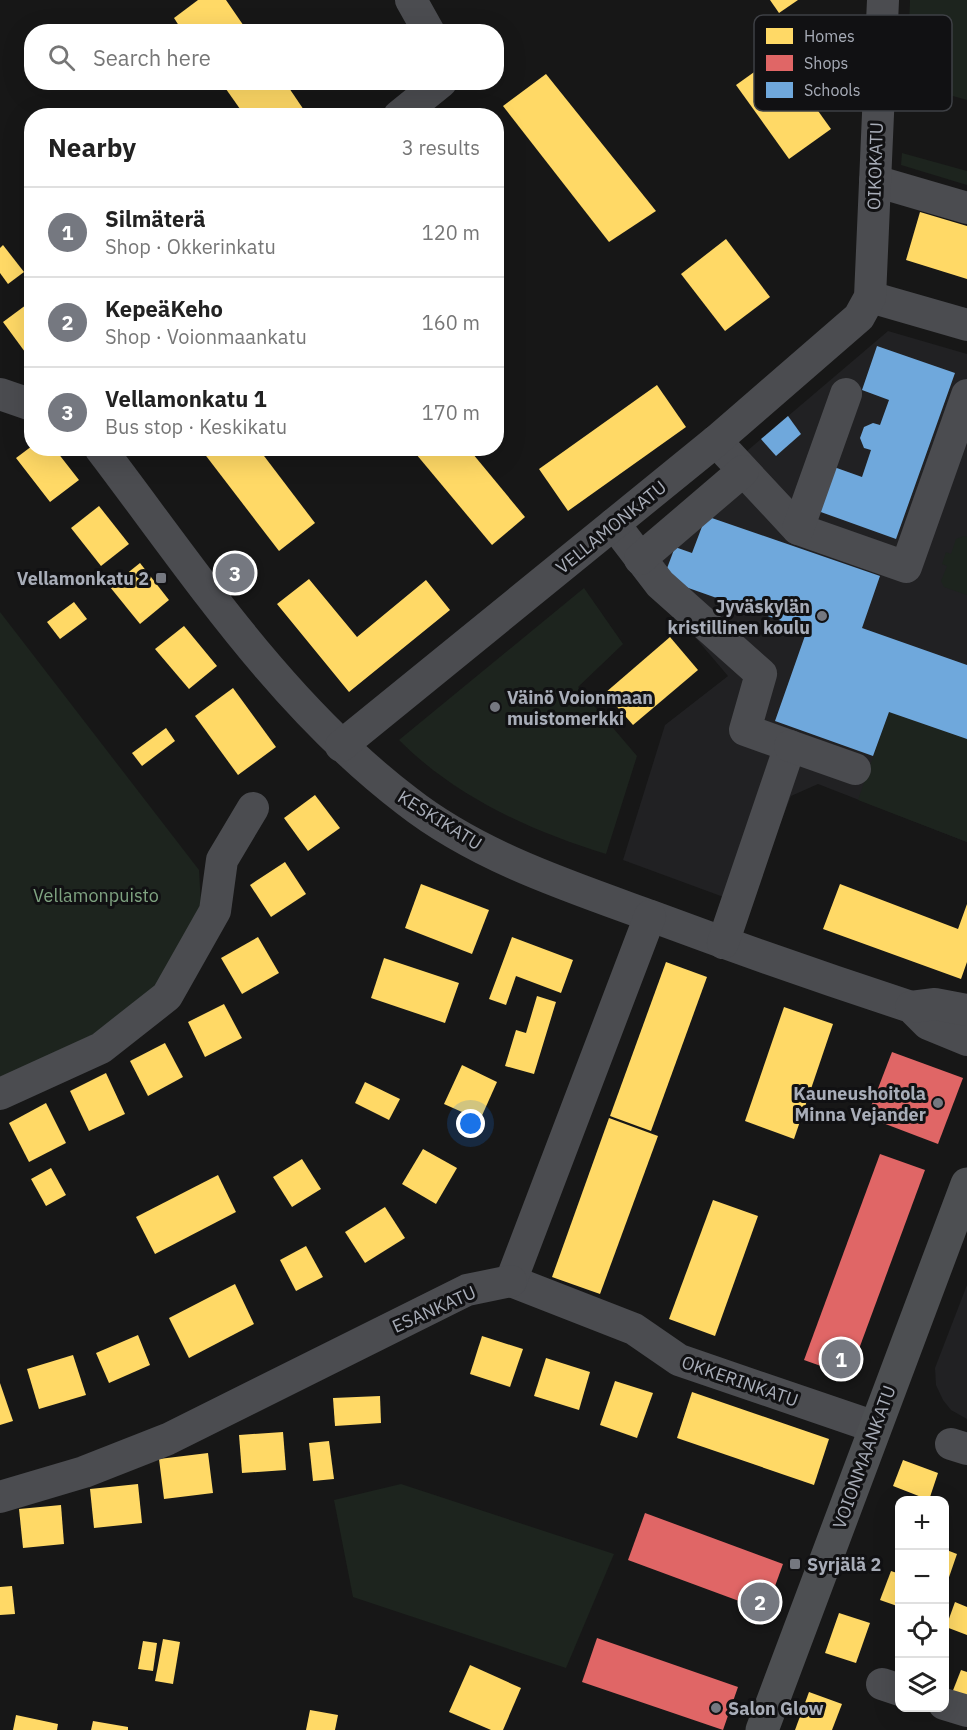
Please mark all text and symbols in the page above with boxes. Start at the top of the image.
legend [754,15,952,111]
search box [24,24,504,90]
text: Homes [804,26,855,46]
icon: search [45,41,78,74]
text: Search here [93,43,211,72]
text: Shops [804,53,848,73]
text: Schools [804,80,861,100]
street label: OIKOKATU [862,122,888,210]
text: Nearby [48,130,136,164]
text: 3 results [402,134,480,161]
text: Silmäterä [105,204,206,233]
text: 1 [62,219,74,246]
text: 120 m [422,219,480,246]
text: Shop · Okkerinkatu [105,233,276,260]
text: KepeäKeho [105,294,223,323]
text: 2 [62,309,74,336]
text: 160 m [422,309,480,336]
text: Shop · Voionmaankatu [105,323,307,350]
text: Vellamonkatu 1 [105,384,267,413]
text: 3 [62,399,74,426]
text: 170 m [422,399,480,426]
text: Bus stop · Keskikatu [105,413,287,440]
street label: VELLAMONKATU [551,475,671,579]
pin: 3 [216,550,254,596]
place label: Vellamonkatu 2 [17,567,149,590]
marker: Vellamonkatu 2 [154,571,168,585]
place label: Jyväskylän kristillinen koulu [668,595,810,639]
marker: Jyväskylän kristillinen koulu [815,609,829,623]
place label: Väinö Voionmaan muistomerkki [507,686,653,730]
marker: Väinö Voionmaan muistomerkki [488,700,502,714]
street label: KESKIKATU [394,785,486,855]
park label: Vellamonpuisto [33,884,159,907]
place label: Kauneushoitola Minna Vejander [793,1082,926,1126]
marker: Kauneushoitola Minna Vejander [931,1096,945,1110]
your location [456,1109,485,1138]
street label: ESANKATU [388,1280,480,1338]
pin: 1 [822,1336,860,1382]
street label: OKKERINKATU [679,1350,801,1412]
street label: VOIONMAANKATU [827,1382,901,1532]
map controls [895,1496,949,1712]
button: + [895,1496,949,1550]
button: − [895,1550,949,1604]
place label: Syrjälä 2 [807,1553,881,1576]
marker: Syrjälä 2 [788,1557,802,1571]
pin: 2 [740,1580,780,1624]
button: locate [895,1604,949,1658]
button: layers [895,1658,949,1712]
place label: Salon Glow [728,1697,824,1720]
marker: Salon Glow [709,1701,723,1715]

